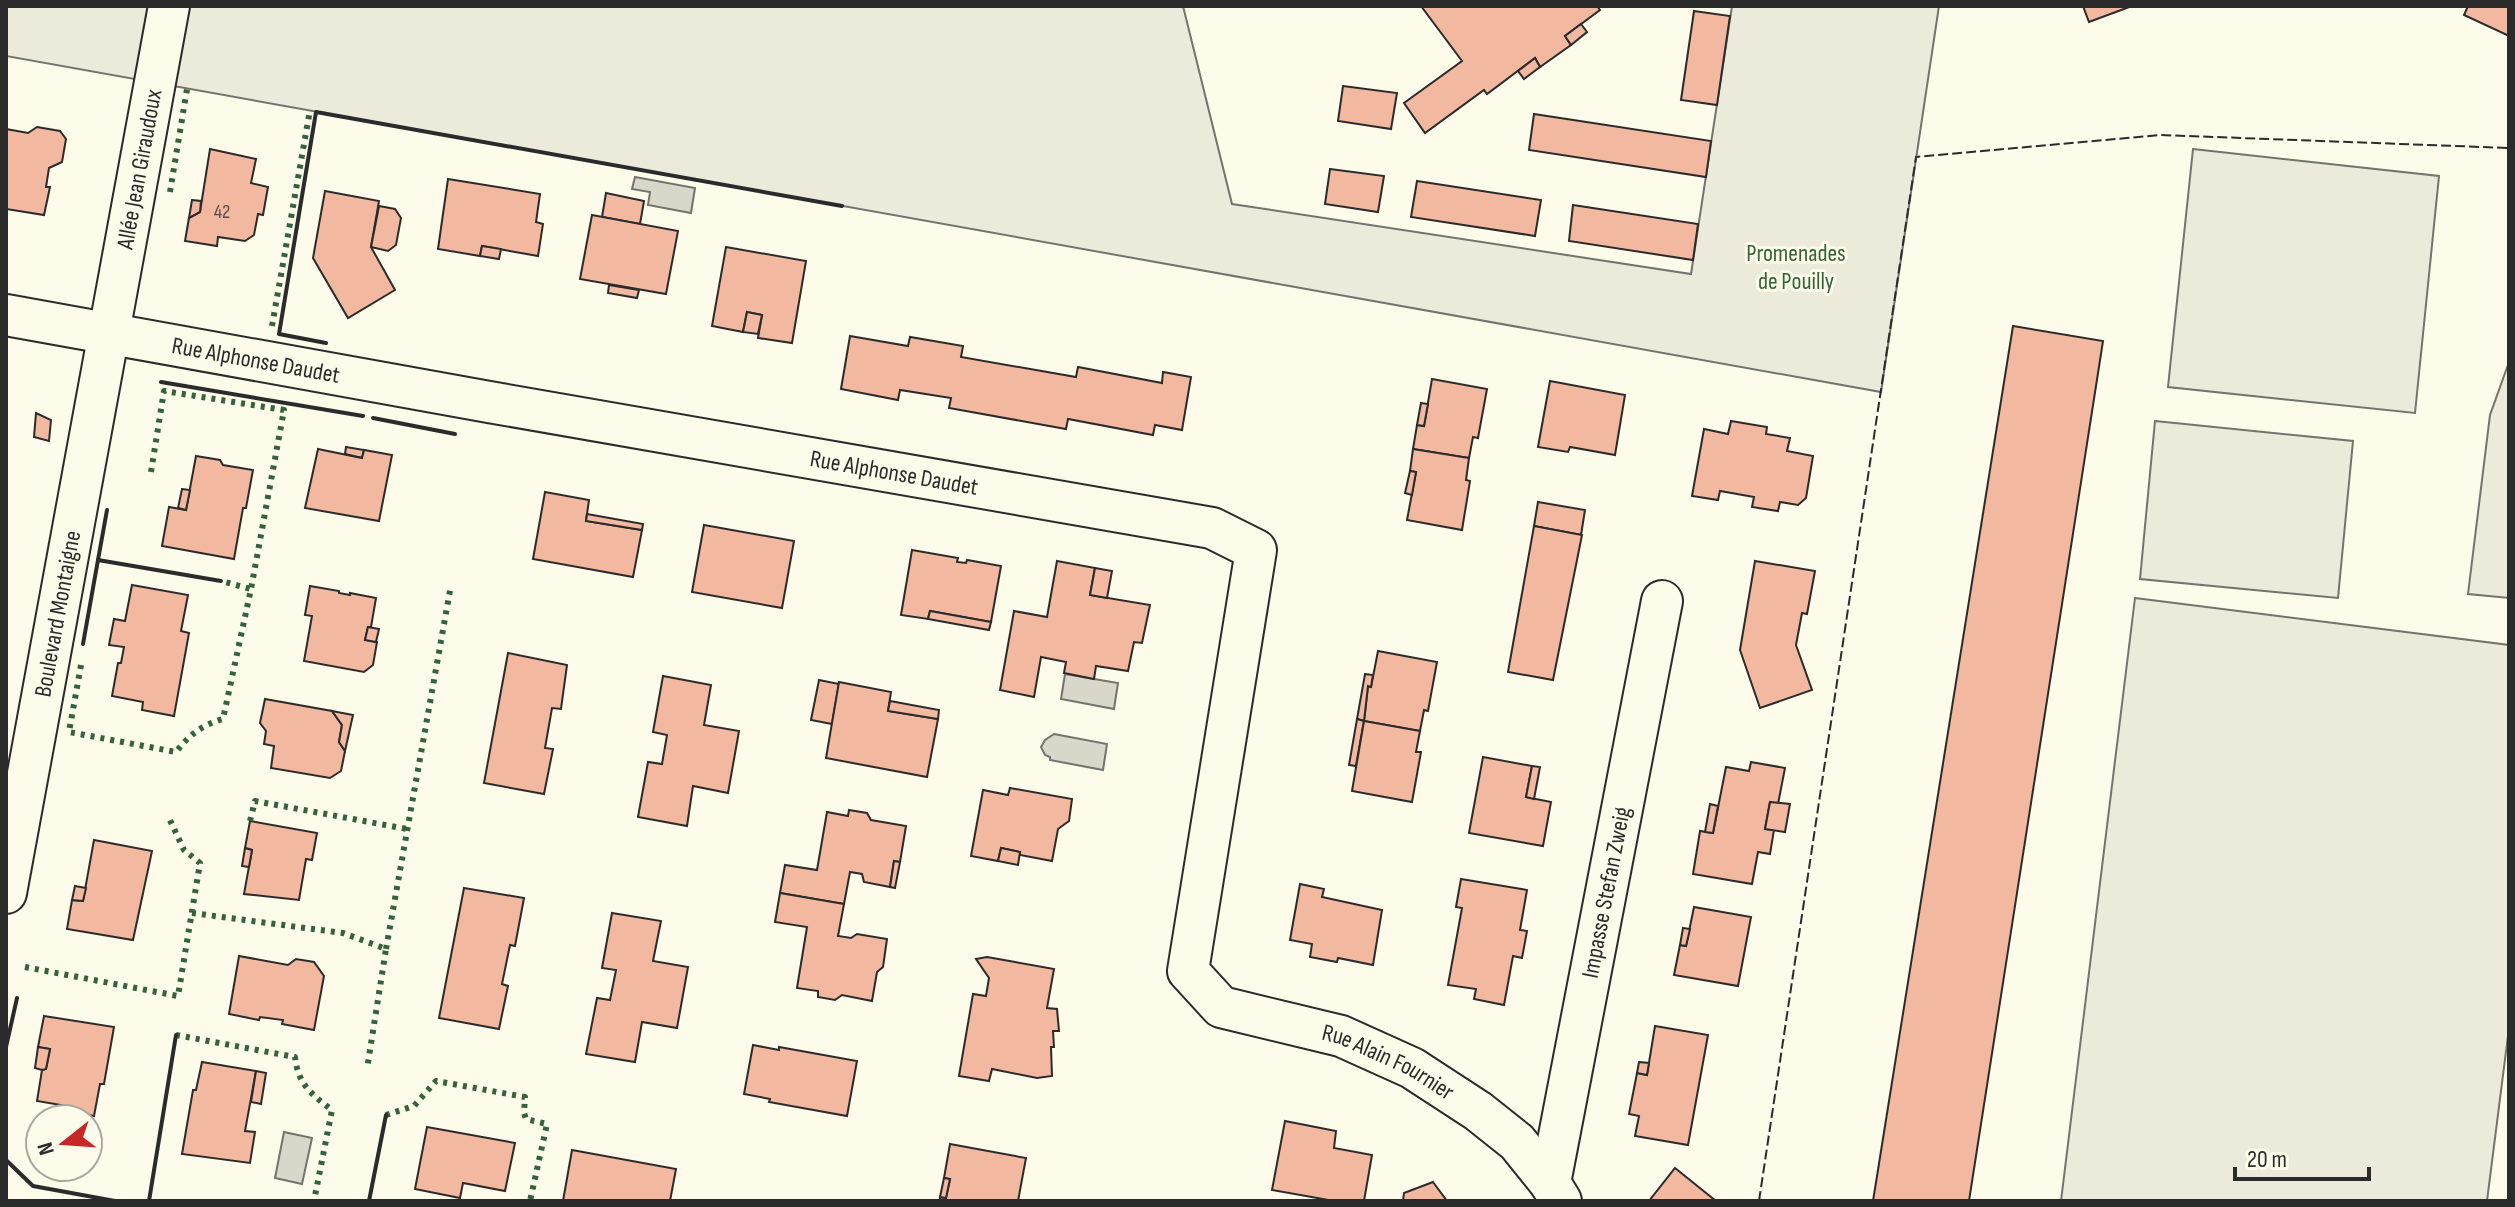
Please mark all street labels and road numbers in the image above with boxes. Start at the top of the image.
street label: Allée Jean Giraudoux [110,87,168,252]
street label: Rue Alphonse Daudet [170,331,342,389]
street label: Rue Alphonse Daudet [808,444,980,501]
street label: Boulevard Montaigne [28,528,87,699]
street label: Impasse Stefan Zweig [1575,804,1637,980]
street label: Rue Alain Fournier [1319,1017,1460,1106]

